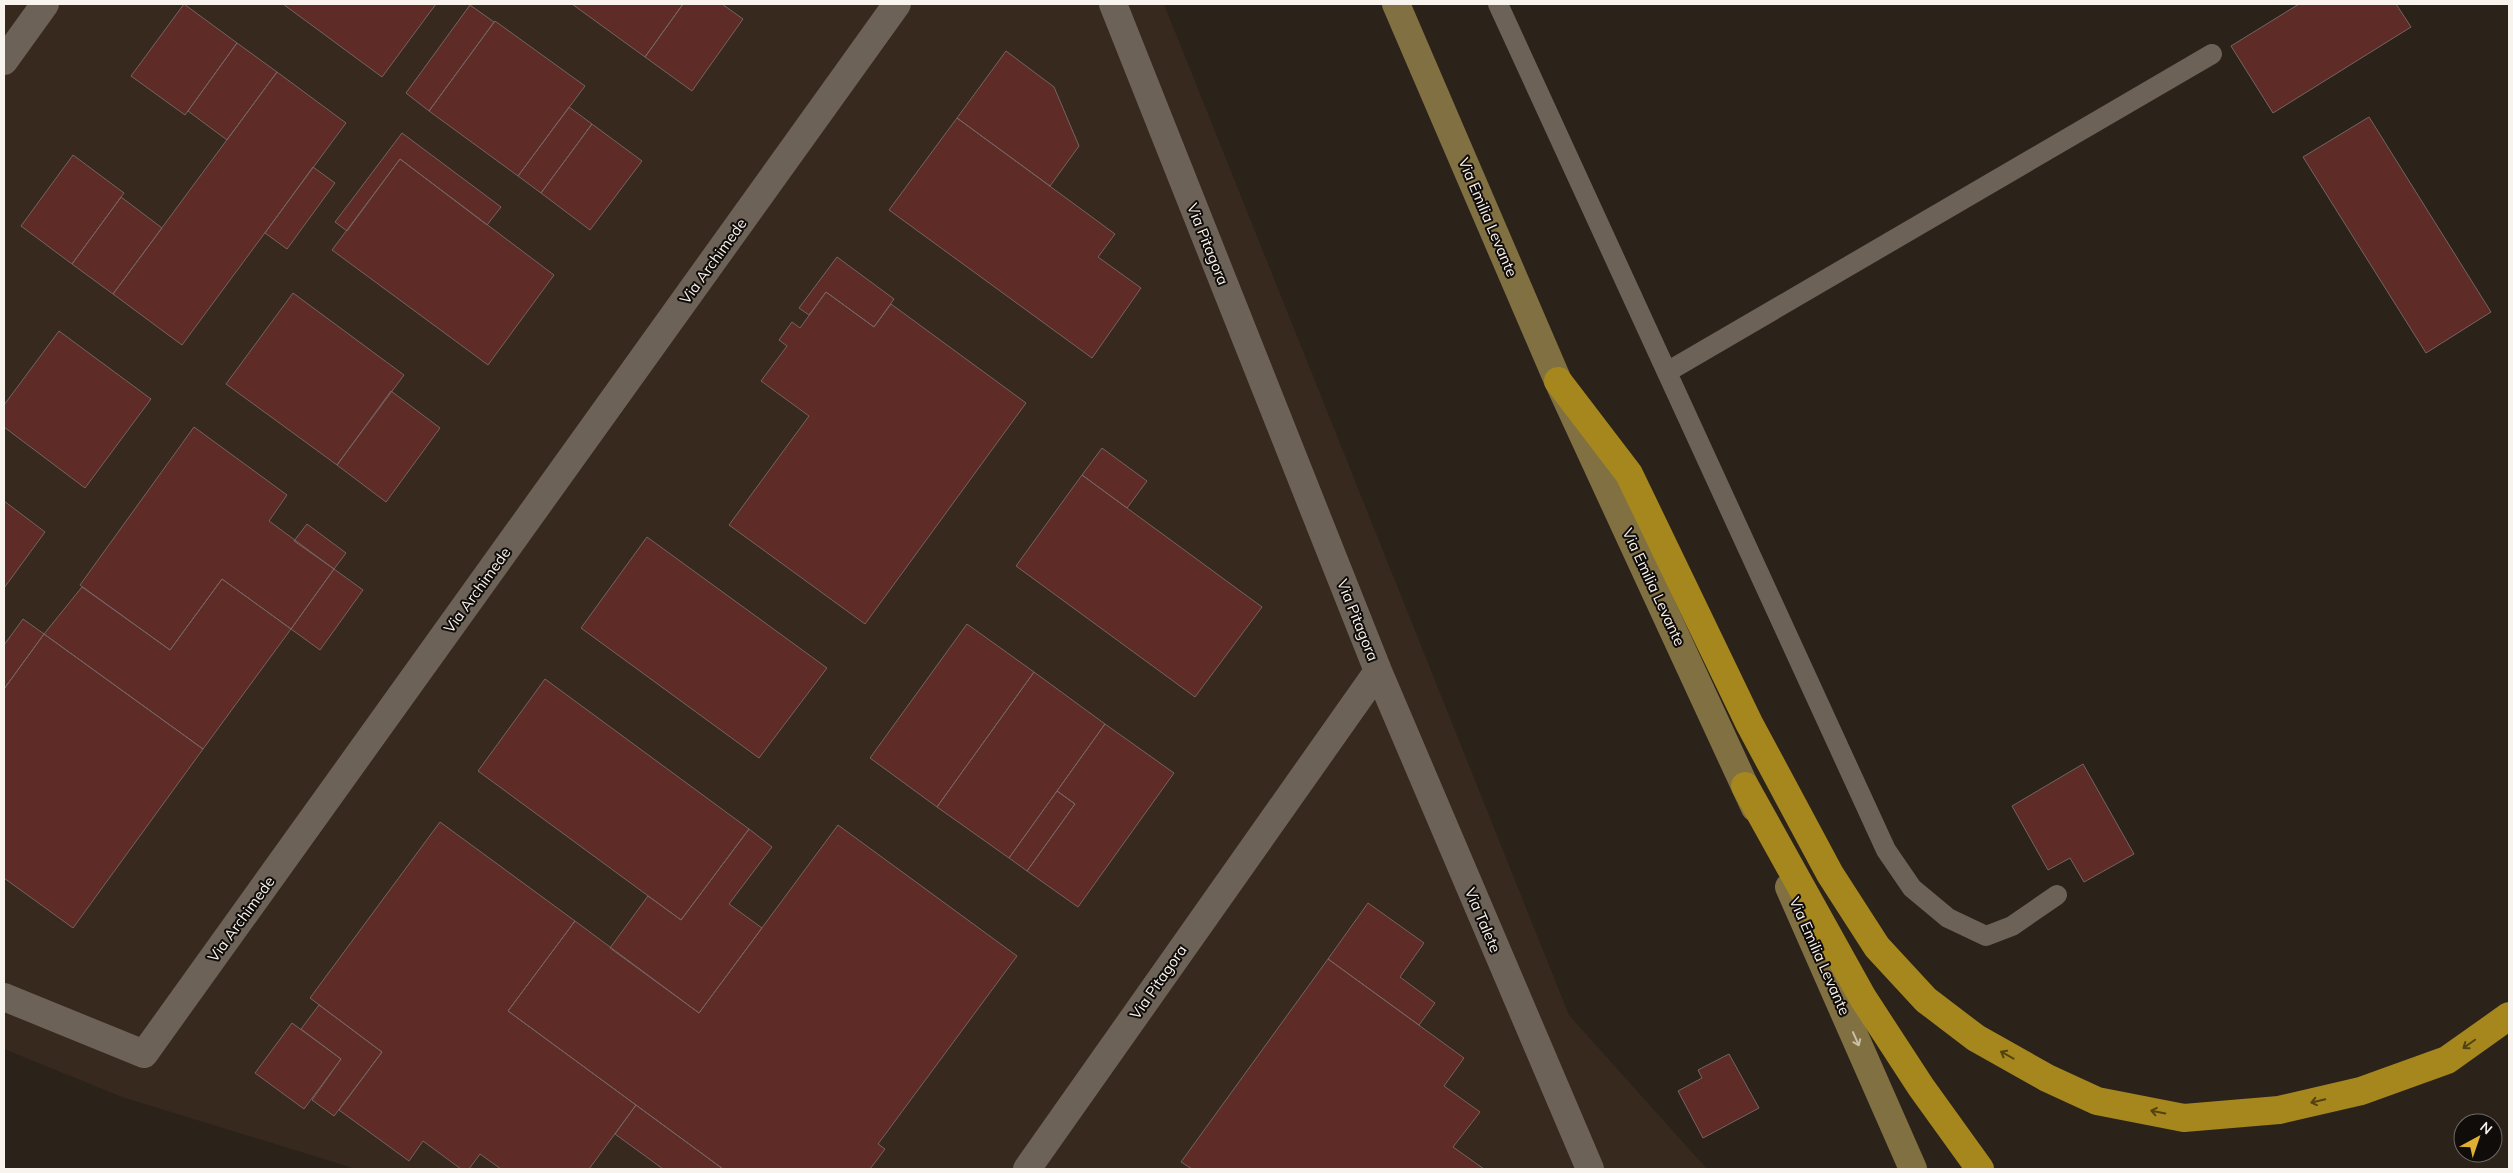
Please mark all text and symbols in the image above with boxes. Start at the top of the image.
street label: Via Emilia Levante [1454,155,1522,279]
street label: Via Pitagora [1183,200,1233,288]
street label: Via Archimede [675,214,751,308]
street label: Via Emilia Levante [1618,525,1690,649]
street label: Via Archimede [439,543,515,637]
street label: Via Pitagora [1333,576,1383,664]
street label: Via Archimede [203,872,279,966]
street label: Via Talete [1461,885,1505,955]
street label: Via Emilia Levante [1785,894,1855,1018]
street label: Via Pitagora [1125,941,1191,1023]
one-way arrow [1852,1031,1862,1046]
one-way arrow [2463,1039,2477,1049]
one-way arrow [2000,1050,2015,1060]
one-way arrow [2311,1097,2327,1106]
one-way arrow [2150,1107,2166,1117]
north arrow [2453,1113,2503,1163]
text: N [2477,1118,2496,1138]

